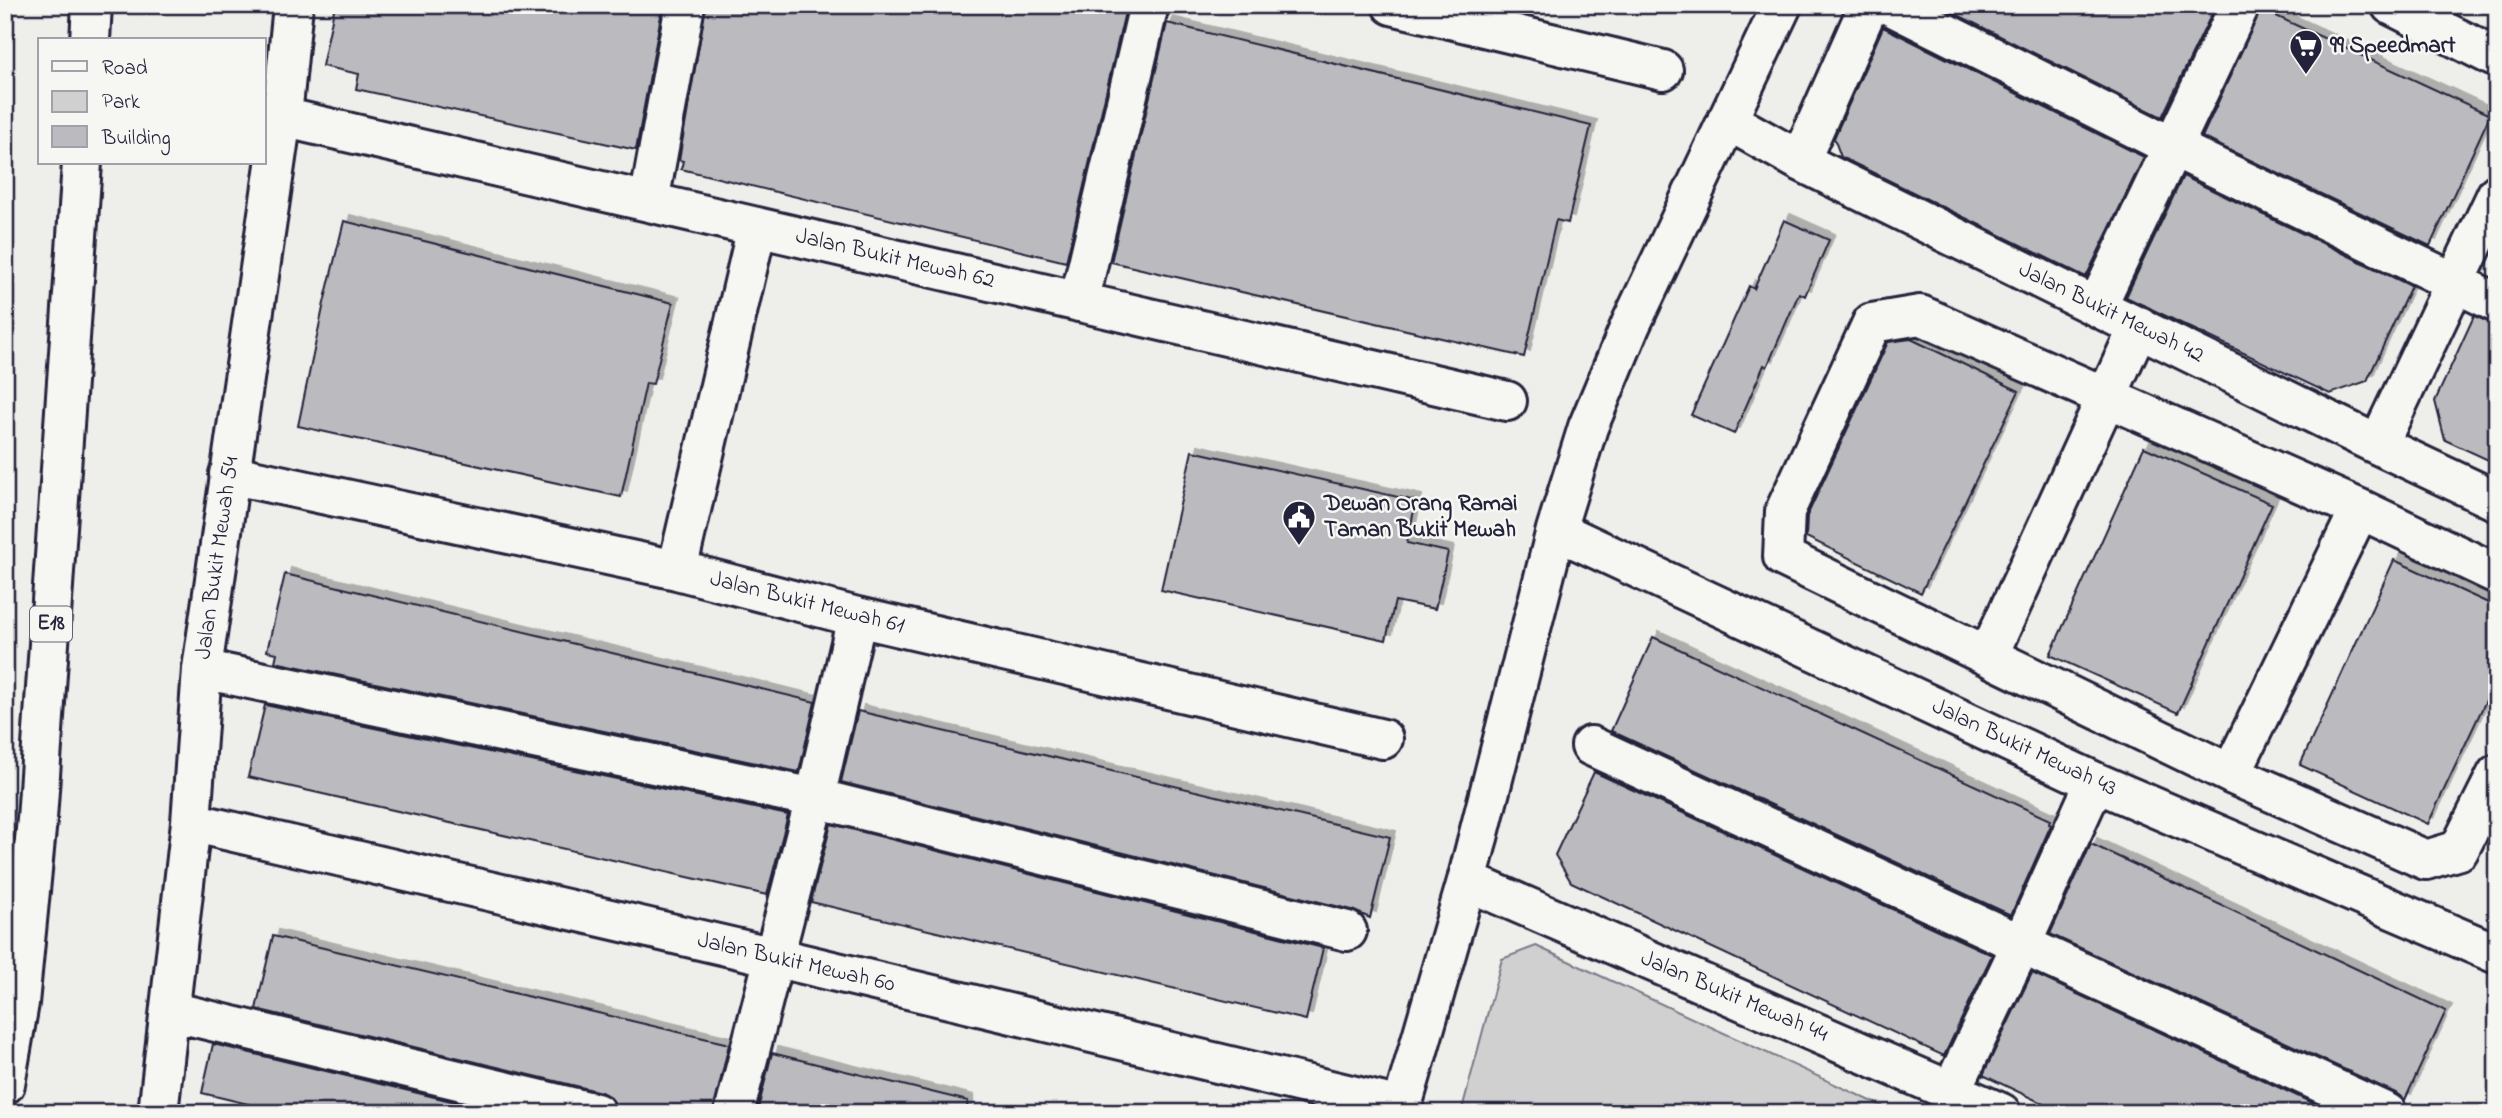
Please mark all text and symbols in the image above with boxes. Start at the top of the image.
supermarket icon: 99 Speedmart [2287,27,2325,76]
place label: 99 Speedmart [2329,30,2456,63]
legend [38,38,266,164]
text: Road [102,54,148,84]
text: Park [102,88,141,118]
text: Building [101,124,171,156]
street label: Jalan Bukit Mewah 62 [792,220,998,298]
street label: Jalan Bukit Mewah 42 [2013,254,2209,372]
street label: Jalan Bukit Mewah 54 [187,454,249,661]
place label: Dewan Orang Ramai Taman Bukit Mewah [1323,488,1517,547]
public building icon: Dewan Orang Ramai Taman Bukit Mewah [1280,498,1318,547]
street label: Jalan Bukit Mewah 61 [706,563,908,643]
road number: E18 [30,606,72,642]
street label: Jalan Bukit Mewah 43 [1926,691,2122,805]
street label: Jalan Bukit Mewah 60 [694,924,898,1002]
street label: Jalan Bukit Mewah 44 [1635,943,1833,1052]

